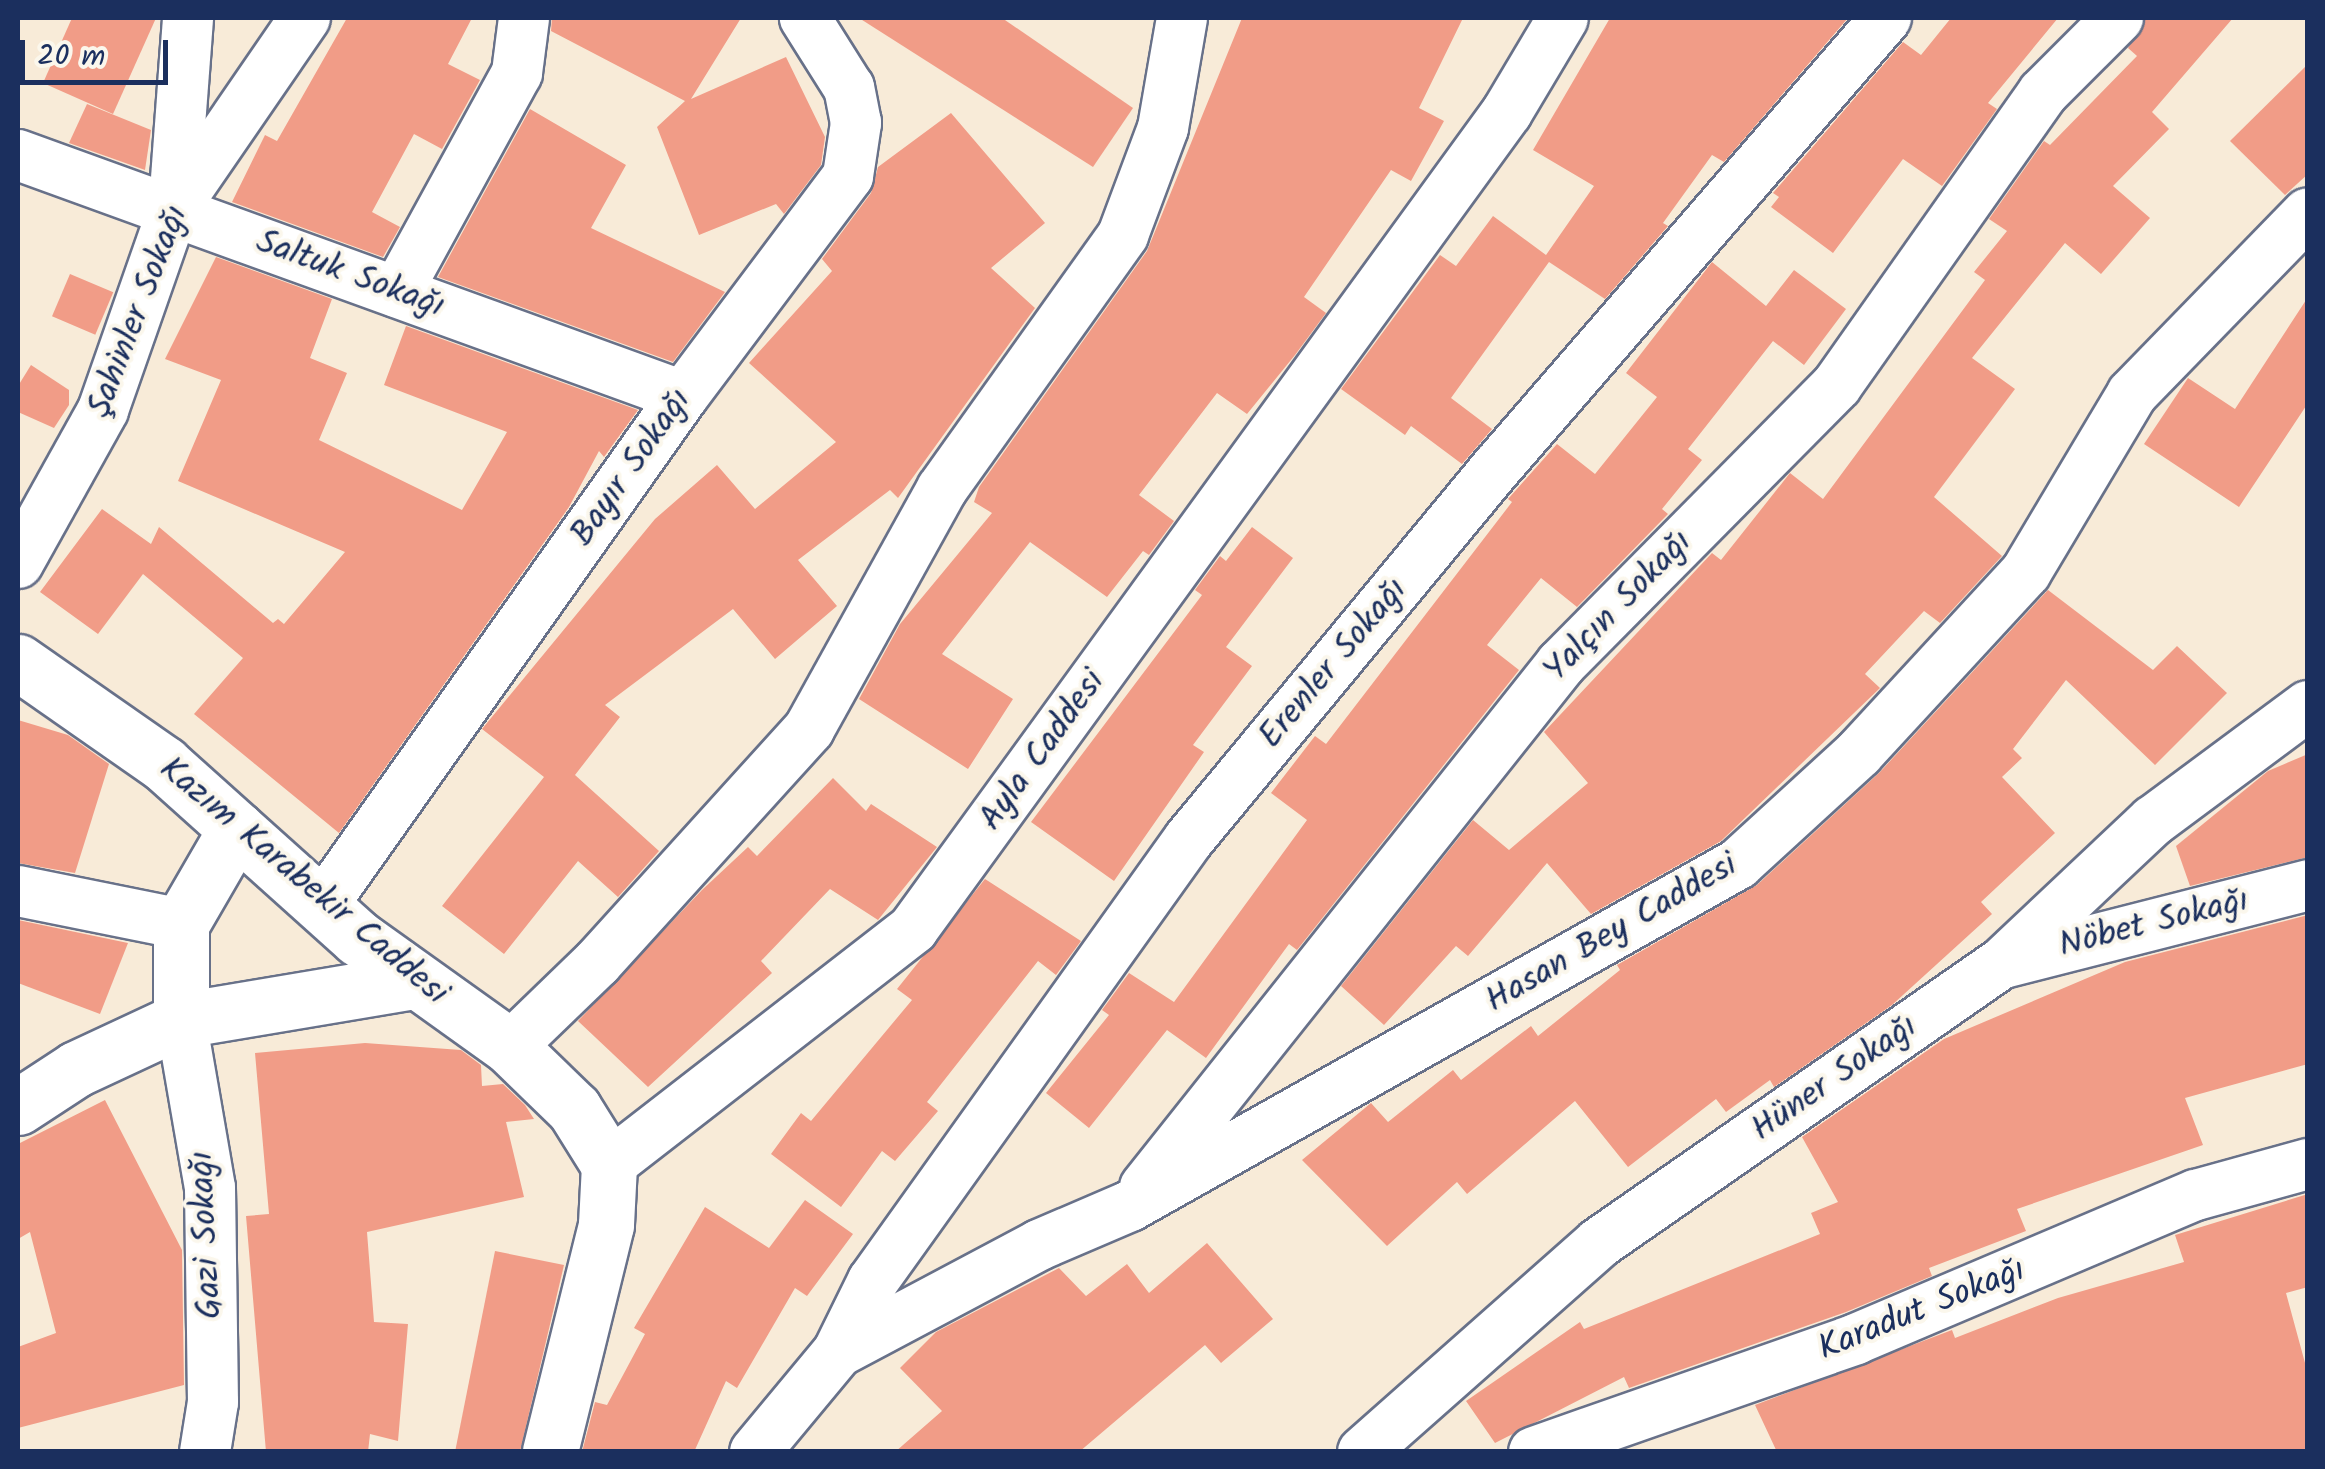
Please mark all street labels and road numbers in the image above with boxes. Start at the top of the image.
street label: Şahinler Sokağı [79,200,199,424]
street label: Saltuk Sokağı [250,222,450,328]
street label: Bayır Sokağı [562,381,702,555]
street label: Yalçın Sokağı [1536,522,1702,692]
street label: Erenler Sokağı [1251,570,1417,758]
street label: Ayla Caddesi [971,663,1115,839]
street label: Kazım Karabekir Caddesi [150,749,456,1015]
street label: Hasan Bey Caddesi [1479,845,1745,1023]
street label: Nöbet Sokağı [2055,880,2253,968]
street label: Hüner Sokağı [1744,1006,1926,1152]
street label: Gazi Sokağı [182,1150,232,1320]
street label: Karadut Sokağı [1812,1249,2032,1371]

